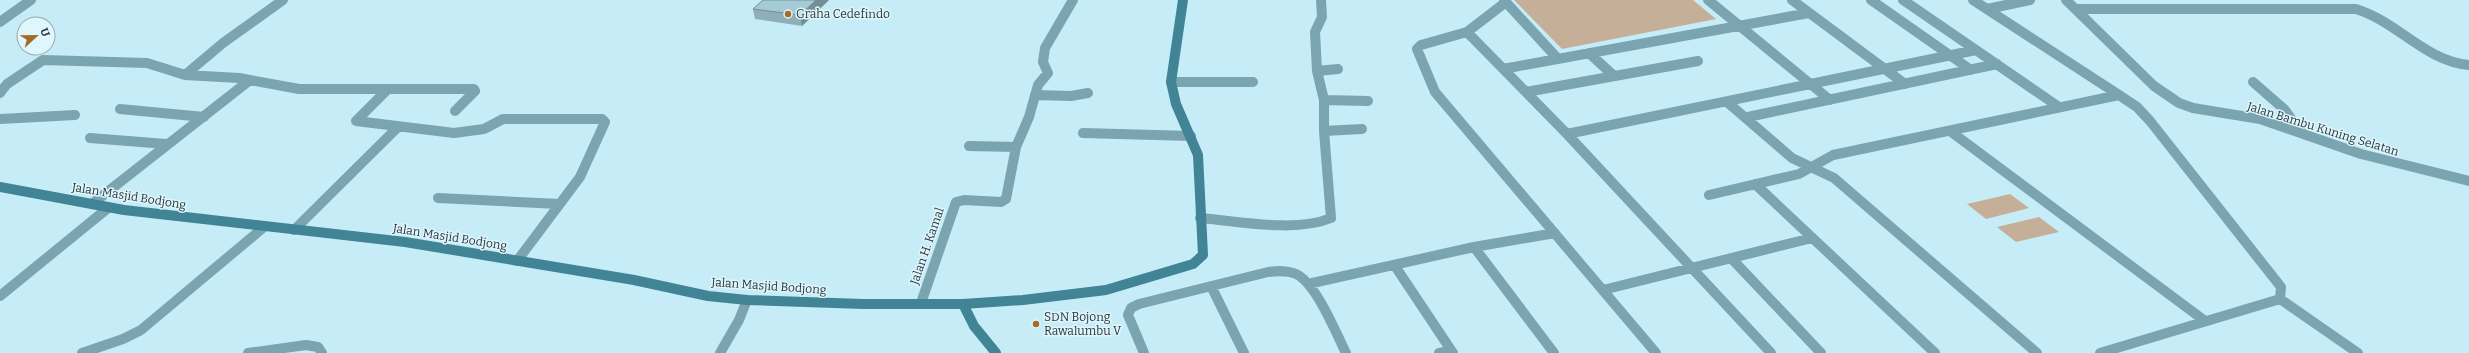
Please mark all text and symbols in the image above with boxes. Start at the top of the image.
place label: Graha Cedefindo [796,7,890,21]
marker: Graha Cedefindo [783,9,793,19]
north arrow [16,16,56,56]
text: U [37,26,52,39]
street label: Jalan Bambu Kuning Selatan [2245,99,2401,159]
street label: Jalan Masjid Bodjong [70,180,187,212]
street label: Jalan H. Kamal [907,205,947,287]
street label: Jalan Masjid Bodjong [391,221,508,253]
street label: Jalan Masjid Bodjong [710,275,827,297]
place label: SDN Bojong Rawalumbu V [1044,310,1122,338]
marker: SDN Bojong Rawalumbu V [1031,319,1041,329]

